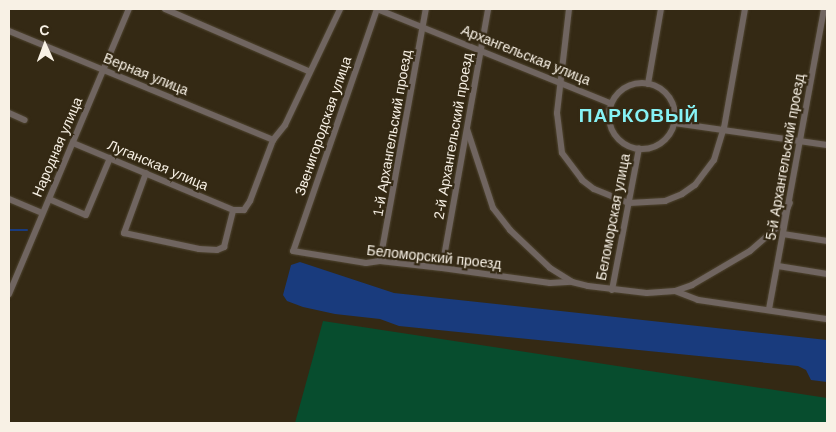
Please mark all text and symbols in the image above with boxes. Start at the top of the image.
north arrow [20,20,70,70]
street label: Архангельская улица [459,21,593,89]
text: С [39,22,50,38]
street label: Верная улица [101,49,191,99]
street label: 1-й Архангельский проезд [369,49,415,217]
street label: 2-й Архангельский проезд [430,52,476,220]
street label: Звенигородская улица [291,54,355,198]
street label: 5-й Архангельский проезд [762,73,808,241]
street label: Народная улица [28,95,86,199]
district label: ПАРКОВЫЙ [578,105,700,127]
street label: Луганская улица [105,136,211,194]
street label: Беломорская улица [592,152,634,282]
street label: Беломорский проезд [366,242,502,272]

